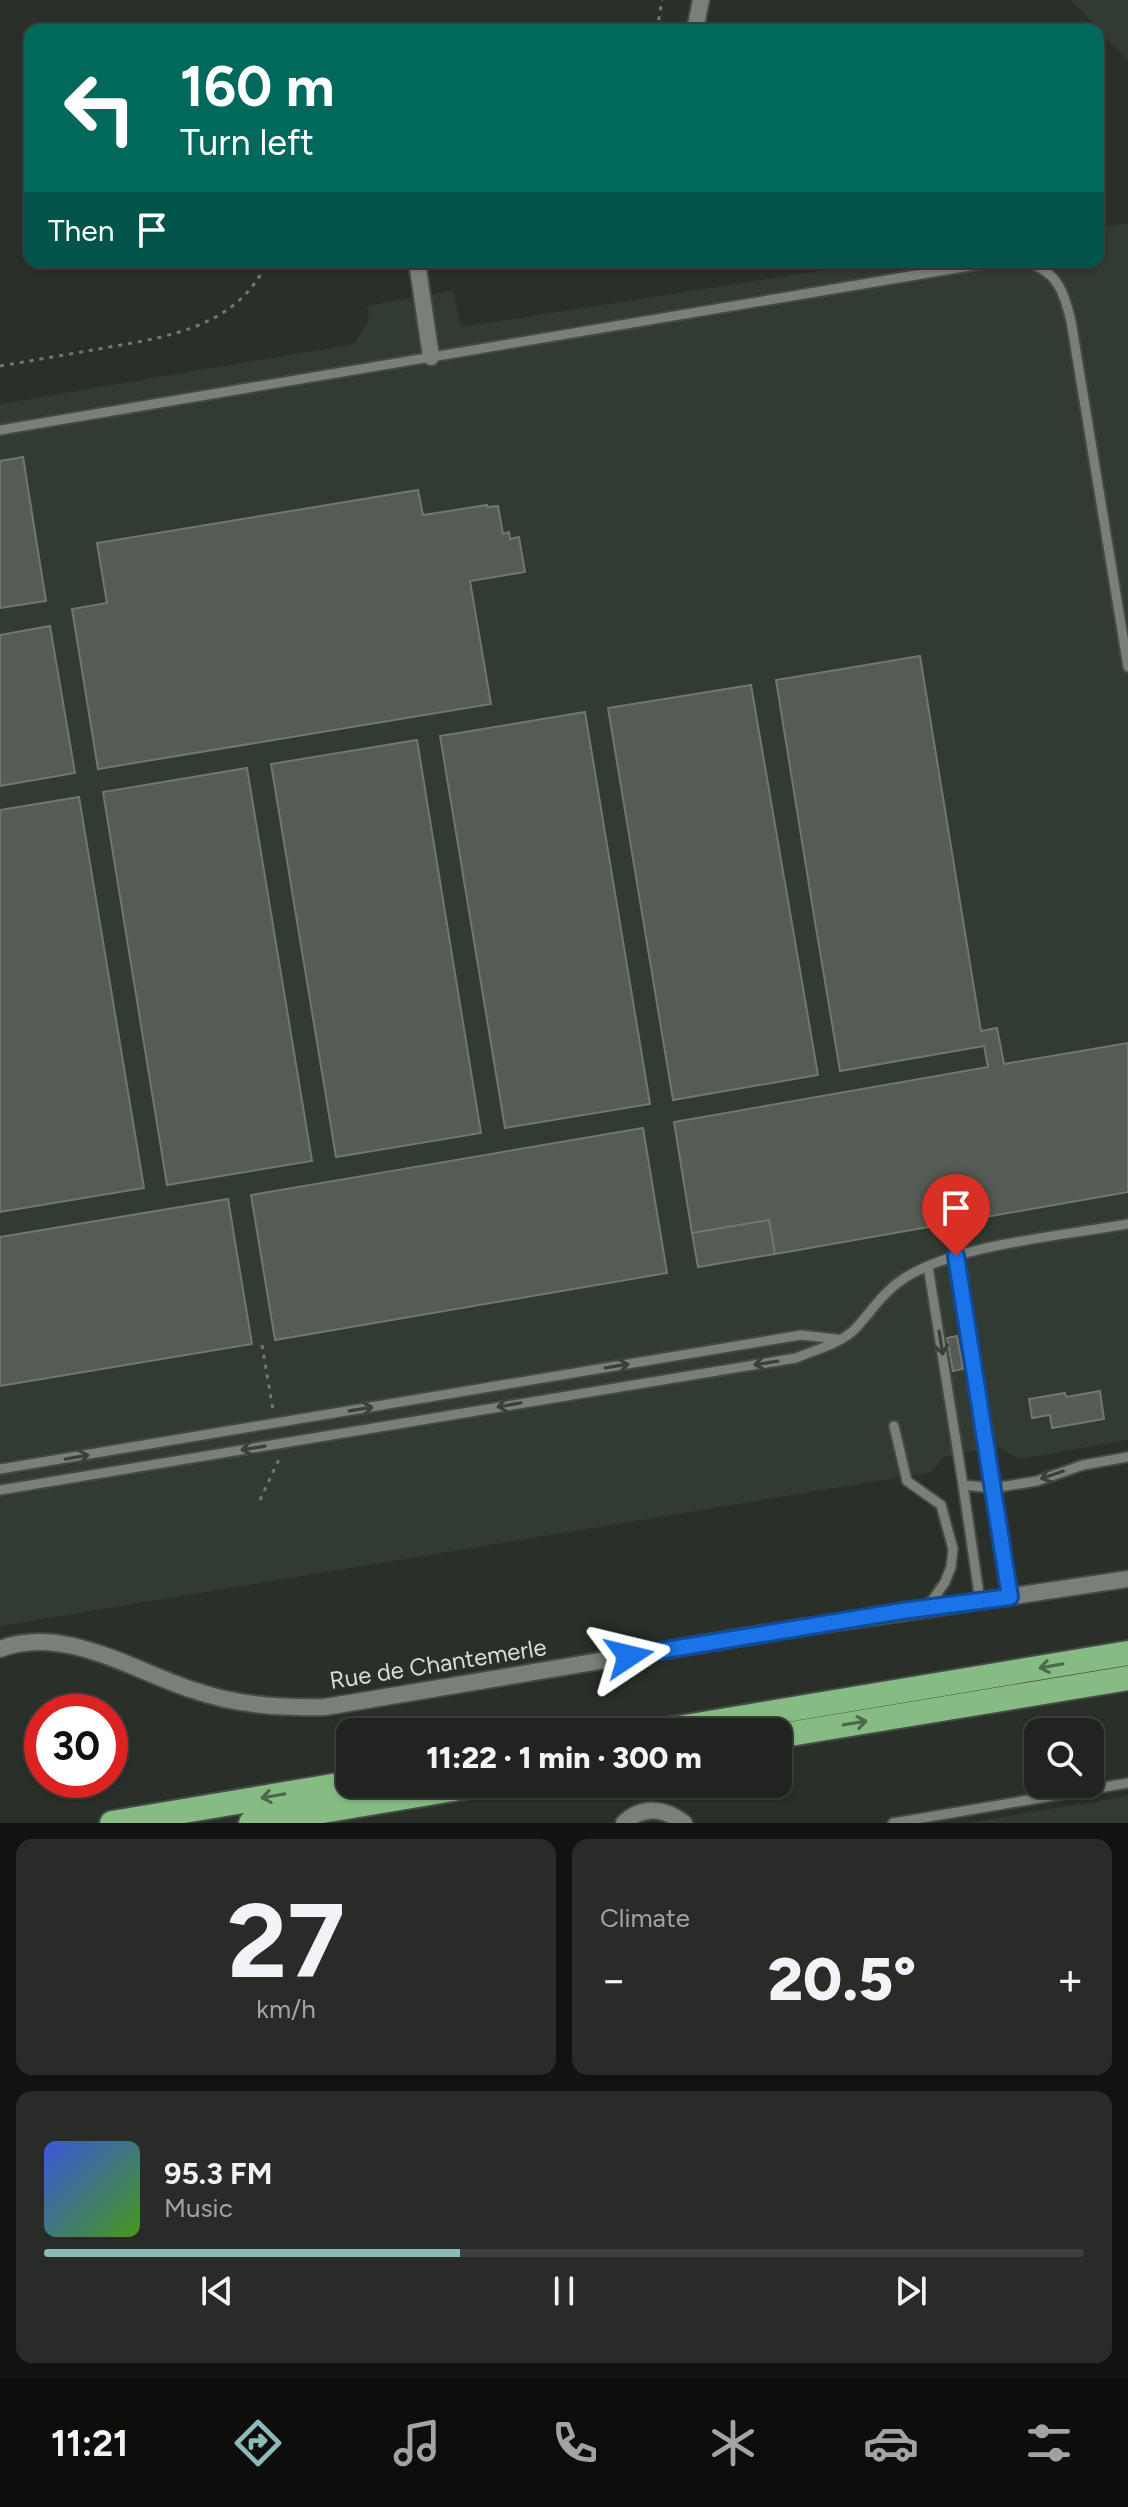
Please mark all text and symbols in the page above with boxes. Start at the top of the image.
text: 160 m [180,53,335,120]
icon: left [48,56,152,160]
text: Turn left [180,121,314,164]
icon: arrive [130,208,174,252]
text: Then [48,212,114,249]
pin [922,1174,990,1256]
icon: arrive [934,1186,978,1230]
one-way arrow [934,1330,949,1355]
one-way arrow [753,1356,779,1371]
one-way arrow [604,1358,630,1373]
one-way arrow [497,1398,522,1413]
one-way arrow [348,1400,373,1415]
one-way arrow [240,1441,266,1456]
one-way arrow [64,1448,89,1463]
one-way arrow [1040,1469,1065,1484]
position arrow [587,1614,671,1698]
street label: Rue de Chantemerle [327,1632,548,1695]
one-way arrow [1039,1659,1064,1674]
speed limit sign: 30 [24,1694,128,1798]
one-way arrow [842,1715,867,1730]
map controls [1024,1718,1104,1798]
button: search [1024,1718,1104,1798]
text: 11:22 · 1 min · 300 m [426,1739,702,1776]
one-way arrow [261,1789,286,1804]
text: 27 [227,1878,345,2003]
text: Climate [600,1902,690,1934]
text: 20.5° [768,1943,916,2015]
text: − [600,1953,627,2006]
text: + [1057,1953,1084,2006]
text: km/h [256,1993,316,2025]
text: 95.3 FM [164,2155,272,2192]
text: Music [164,2192,233,2224]
icon: previous [195,2269,239,2313]
icon: pause [542,2269,586,2313]
icon: next [889,2269,933,2313]
icon: directions [230,2415,286,2471]
icon: music [389,2415,445,2471]
icon: phone [547,2415,603,2471]
icon: climate [705,2415,761,2471]
icon: car [863,2415,919,2471]
icon: filters [1021,2415,1077,2471]
text: 11:21 [51,2422,128,2465]

